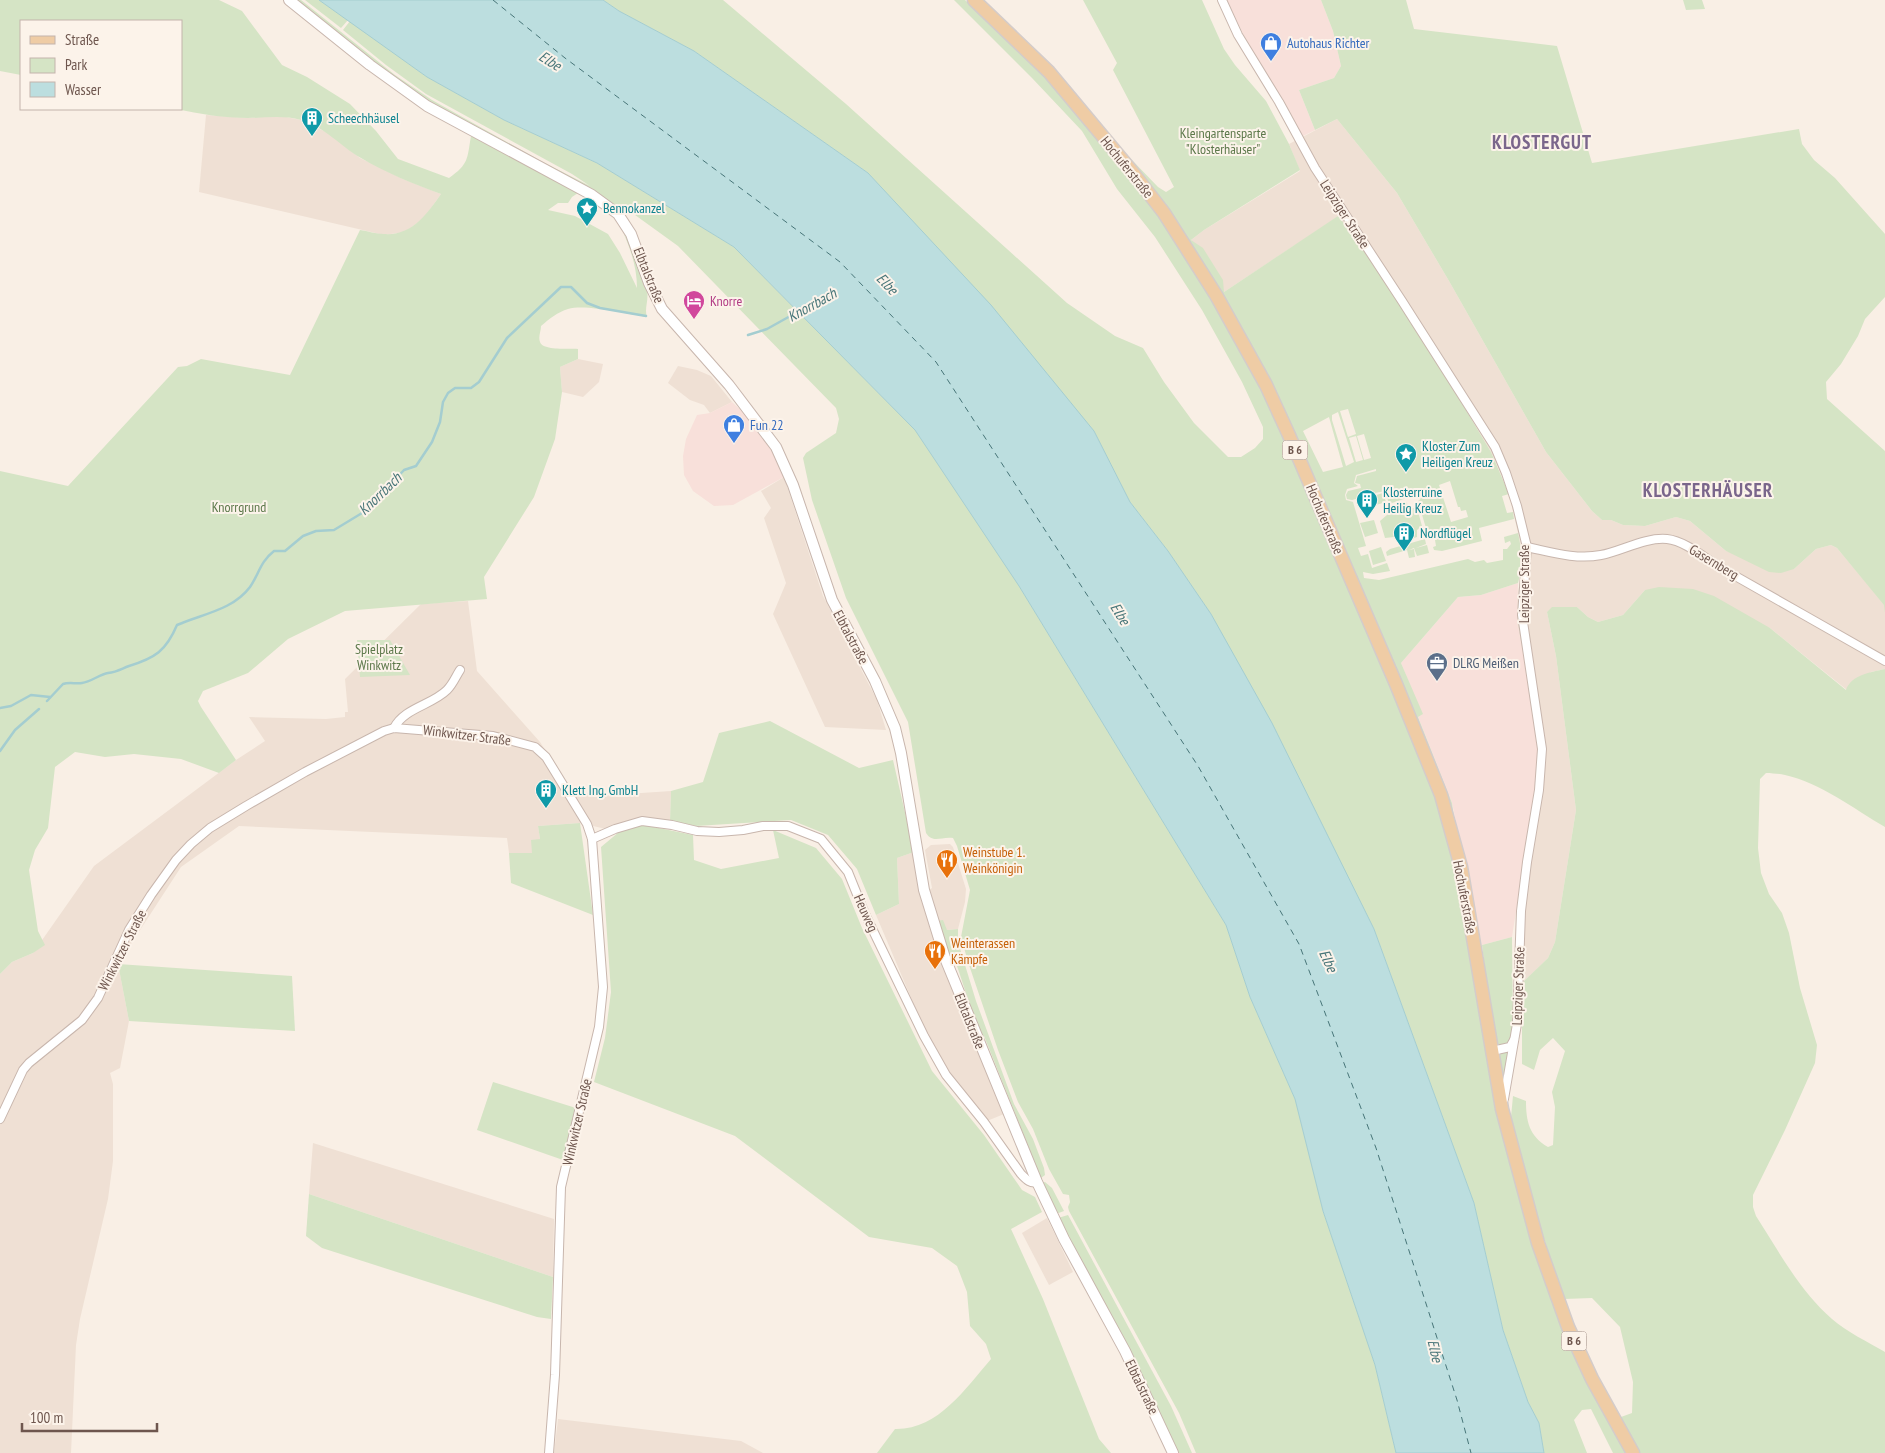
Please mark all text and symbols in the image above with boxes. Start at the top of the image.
legend [20,20,182,110]
text: Straße [65,30,99,49]
shop icon: Autohaus Richter [1259,31,1283,62]
place label: Autohaus Richter [1287,34,1369,52]
water label: Elbe [536,47,566,75]
text: Park [65,55,87,74]
text: Wasser [65,80,102,99]
building icon: Scheechhäusel [300,106,324,137]
place label: Scheechhäusel [328,109,400,127]
park label: Kleingartensparte "Klosterhäuser" [1180,124,1267,158]
district label: KLOSTERGUT [1492,130,1592,154]
street label: Hochuferstraße [1097,132,1158,202]
street label: Leipziger Straße [1316,176,1374,252]
place icon: Bennokanzel [575,196,599,227]
place label: Bennokanzel [603,199,666,217]
street label: Elbtalstraße [630,244,668,306]
water label: Elbe [873,269,903,299]
water label: Knorrbach [784,283,841,326]
hotel icon: Knorre [682,289,706,320]
place label: Knorre [710,292,742,310]
shop icon: Fun 22 [722,413,746,444]
place label: Fun 22 [750,416,784,434]
place label: Kloster Zum Heiligen Kreuz [1422,437,1493,471]
road number: B 6 [1282,440,1308,460]
place icon: Kloster Zum Heiligen Kreuz [1394,442,1418,473]
water label: Knorrbach [354,467,406,519]
district label: KLOSTERHÄUSER [1643,478,1773,502]
street label: Hochuferstraße [1302,481,1348,557]
place label: Klosterruine Heilig Kreuz [1383,483,1442,517]
building icon: Klosterruine Heilig Kreuz [1355,488,1379,519]
park label: Knorrgrund [212,498,266,516]
building icon: Nordflügel [1392,521,1416,552]
place label: Nordflügel [1420,524,1472,542]
street label: Gasernberg [1686,540,1742,584]
street label: Leipziger Straße [1515,545,1533,623]
water label: Elbe [1106,599,1135,629]
street label: Elbtalstraße [829,607,873,667]
park label: Spielplatz Winkwitz [355,640,403,674]
office icon: DLRG Meißen [1425,651,1449,682]
place label: DLRG Meißen [1453,654,1519,672]
street label: Winkwitzer Straße [422,721,512,749]
building icon: Klett Ing. GmbH [534,778,558,809]
place label: Klett Ing. GmbH [562,781,638,799]
place label: Weinstube 1. Weinkönigin [963,843,1025,877]
restaurant icon: Weinstube 1. Weinkönigin [935,848,959,879]
street label: Hochuferstraße [1449,859,1481,935]
street label: Heuweg [850,891,882,935]
street label: Winkwitzer Straße [94,906,150,994]
place label: Weinterassen Kämpfe [951,934,1015,968]
restaurant icon: Weinterassen Kämpfe [923,939,947,970]
street label: Leipziger Straße [1508,946,1528,1026]
water label: Elbe [1315,947,1342,976]
street label: Elbtalstraße [951,990,989,1052]
street label: Winkwitzer Straße [558,1077,596,1167]
road number: B 6 [1562,1332,1586,1350]
water label: Elbe [1424,1338,1447,1365]
street label: Elbtalstraße [1121,1357,1163,1418]
scale bar [22,1400,158,1432]
text: 100 m [30,1408,63,1427]

